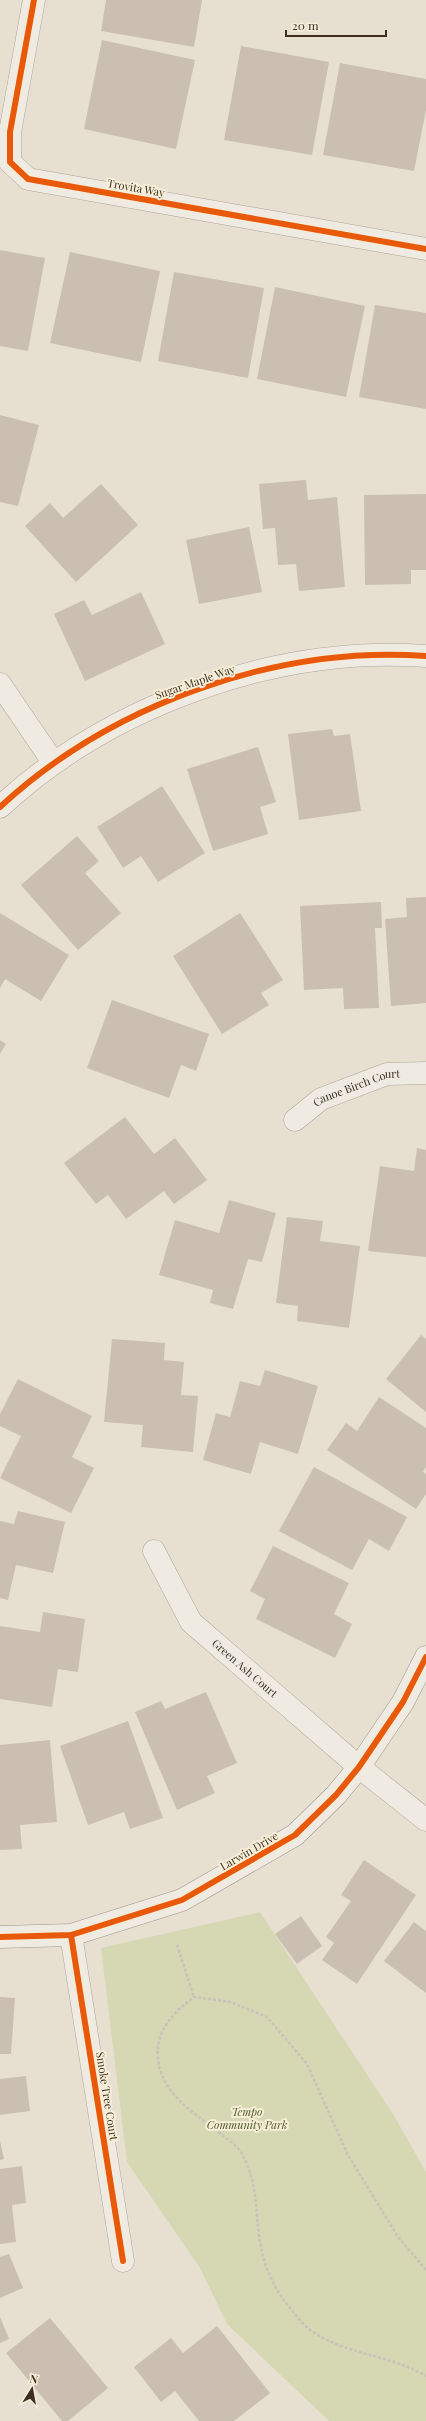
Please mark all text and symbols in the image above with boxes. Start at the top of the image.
scale bar [286,12,386,38]
text: 20 m [292,17,319,33]
street label: Trovita Way [106,175,166,200]
street label: Sugar Maple Way [153,661,237,702]
street label: Canoe Birch Court [309,1066,400,1110]
street label: Green Ash Court [209,1635,281,1701]
street label: Larwin Drive [217,1828,281,1873]
street label: Smoke Tree Court [93,2051,122,2141]
park label: Tempo Community Park [207,2104,288,2132]
north arrow [12,2369,52,2409]
text: N [29,2371,39,2387]

